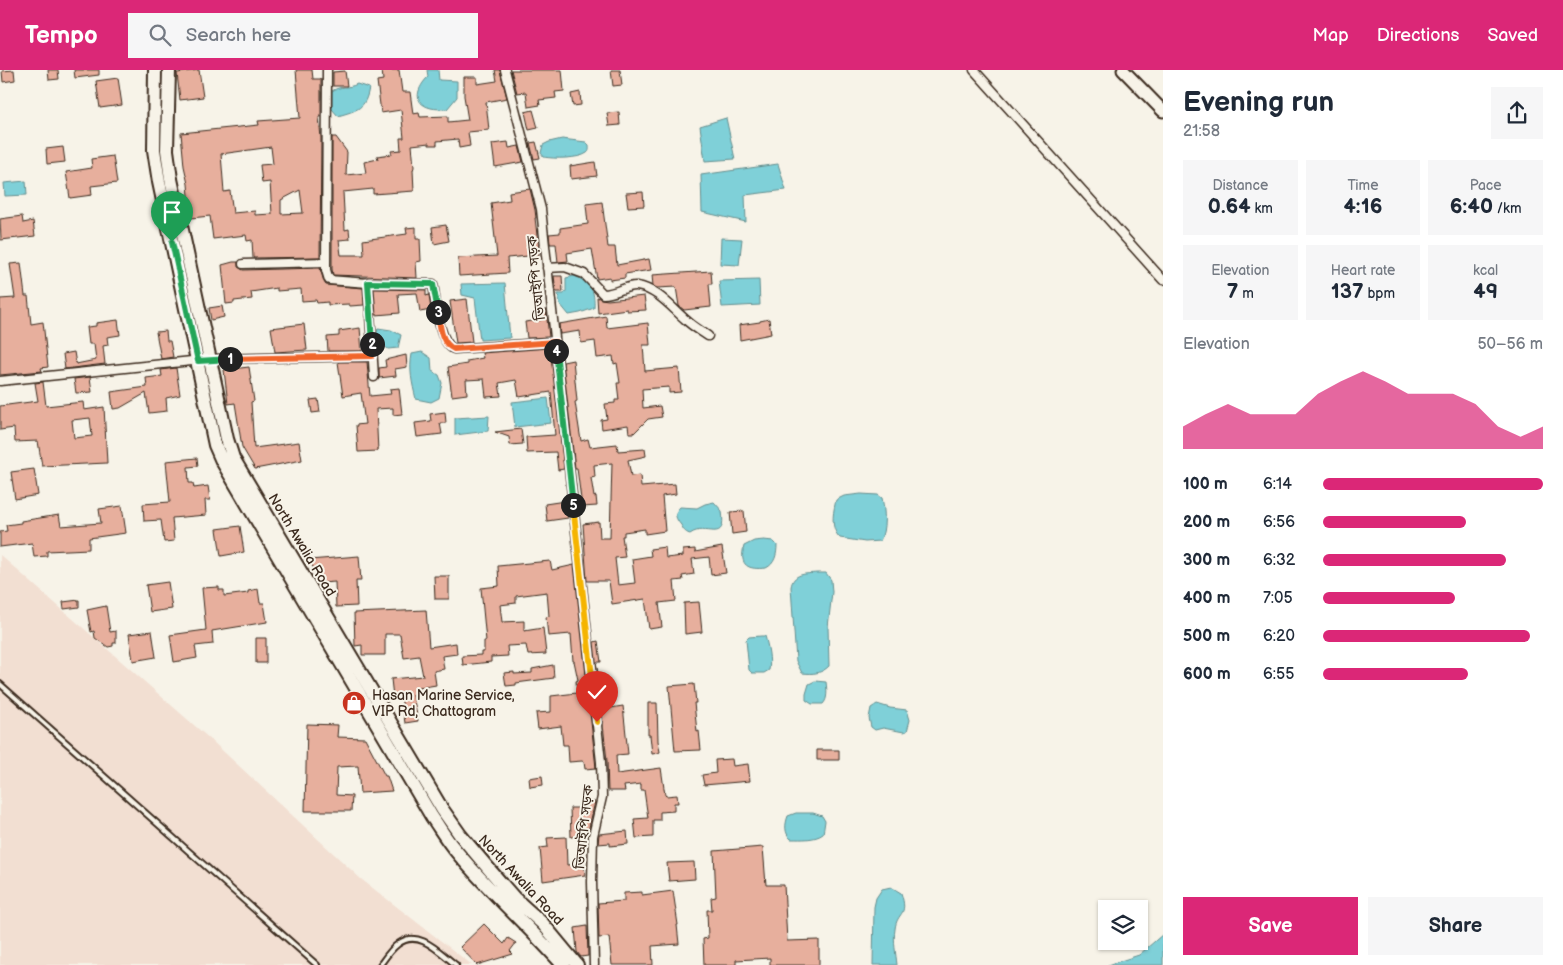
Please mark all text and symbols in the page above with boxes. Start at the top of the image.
search box [128,13,478,58]
text: Tempo [25,21,98,50]
icon: search [146,21,174,49]
text: Search here [186,24,291,47]
text: Map [1313,25,1349,46]
text: Directions [1377,25,1459,46]
text: Saved [1487,25,1538,46]
text: Evening run [1183,86,1334,119]
button: share [1491,87,1543,139]
text: 21:58 [1183,122,1220,141]
text: Distance [1212,177,1268,194]
text: Time [1347,177,1379,194]
text: Pace [1470,177,1502,194]
pin [151,191,193,242]
text: 0.64 [1208,194,1251,219]
text: 4:16 [1344,194,1382,219]
text: 6:40 [1450,194,1493,219]
icon: arrive [158,198,186,226]
text: km [1251,200,1273,217]
text: /km [1493,200,1522,217]
street label: ভিআইপি সড়ক [523,234,549,322]
text: Elevation [1211,262,1270,279]
text: Heart rate [1331,262,1395,279]
text: kcal [1473,262,1498,279]
text: 7 [1227,279,1238,304]
text: 137 [1331,279,1364,304]
text: 49 [1473,279,1498,304]
text: m [1238,285,1254,302]
text: bpm [1364,285,1395,302]
pin: 3 [426,300,450,324]
text: 3 [434,304,443,321]
pin: 2 [360,332,384,356]
text: Elevation [1183,335,1250,354]
text: 50–56 m [1477,335,1543,354]
text: 2 [368,336,377,353]
pin: 4 [544,338,568,364]
text: 4 [552,343,561,360]
pin: 1 [218,346,242,372]
text: 1 [228,351,233,368]
text: 100 m [1183,475,1228,494]
text: 6:14 [1263,475,1292,494]
street label: North Awalia Road [265,490,339,600]
pin: 5 [560,492,586,518]
text: 5 [569,497,578,514]
text: 200 m [1183,513,1230,532]
text: 6:56 [1263,513,1295,532]
text: 300 m [1183,551,1230,570]
text: 6:32 [1263,551,1295,570]
text: 400 m [1183,589,1230,608]
text: 7:05 [1263,589,1293,608]
text: 500 m [1183,627,1230,646]
text: 6:20 [1263,627,1295,646]
text: 600 m [1183,665,1231,684]
text: 6:55 [1263,665,1294,684]
pin [576,671,618,722]
icon: check [583,678,611,706]
place label: Hasan Marine Service, VIP Rd, Chattogram [372,687,515,720]
shop icon: Hasan Marine Service, VIP Rd, Chattogram [341,690,367,716]
street label: ভিআইপি সড়ক [571,783,597,871]
street label: North Awalia Road [475,831,567,929]
button: Save [1183,897,1358,955]
button: Share [1368,897,1543,955]
map controls [1098,900,1148,950]
button: layers [1098,900,1148,950]

